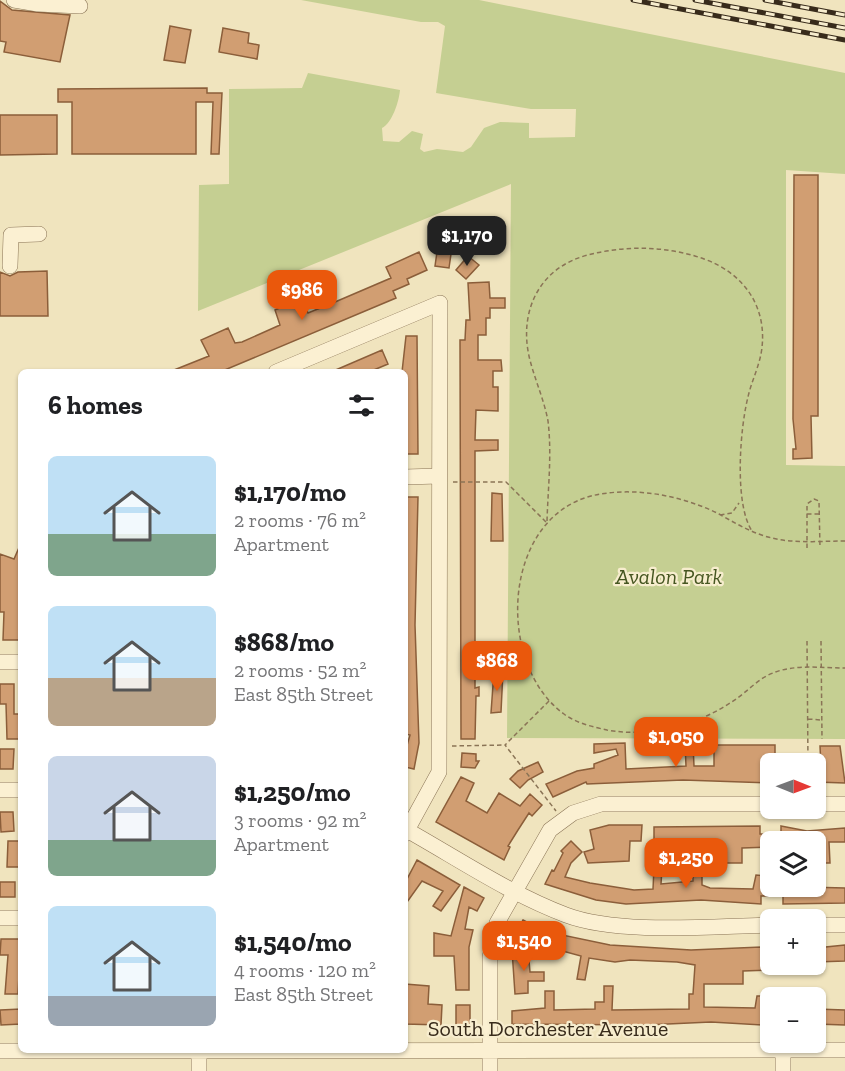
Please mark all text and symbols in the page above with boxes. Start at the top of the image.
pin: $1,170 [418,216,516,267]
text: $1,170 [441,223,493,247]
pin: $986 [266,270,338,321]
text: $986 [281,277,323,301]
text: 6 homes [48,389,143,421]
icon: filters [345,389,378,422]
text: $1,170/mo [234,476,346,508]
icon: home [96,480,168,552]
text: 2 rooms · 76 m² [234,508,366,532]
text: Apartment [234,532,329,556]
park label: Avalon Park [615,563,723,590]
text: $868/mo [234,626,334,658]
icon: home [96,630,168,702]
pin: $868 [461,641,533,692]
text: $868 [476,648,518,672]
text: 2 rooms · 52 m² [234,658,367,682]
text: East 85th Street [234,682,373,706]
pin: $1,050 [627,717,725,768]
text: $1,050 [648,724,704,748]
north arrow [760,753,826,819]
map controls [760,753,826,1053]
text: $1,250/mo [234,776,351,808]
icon: home [96,780,168,852]
text: 3 rooms · 92 m² [234,808,366,832]
button: layers [760,831,826,897]
text: Apartment [234,832,329,856]
pin: $1,250 [637,838,735,889]
text: $1,250 [658,845,714,869]
button: + [760,909,826,975]
pin: $1,540 [475,921,573,972]
text: $1,540/mo [234,926,352,958]
text: $1,540 [496,928,552,952]
icon: home [96,930,168,1002]
text: 4 rooms · 120 m² [234,958,376,982]
text: East 85th Street [234,982,373,1006]
button: − [760,987,826,1053]
street label: South Dorchester Avenue [428,1015,668,1042]

